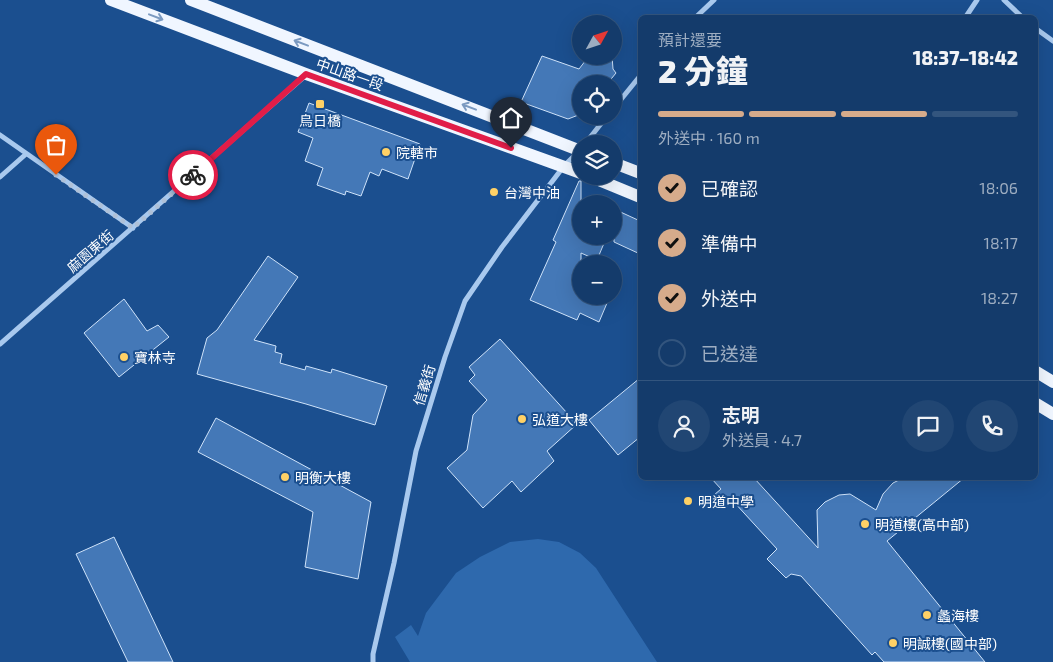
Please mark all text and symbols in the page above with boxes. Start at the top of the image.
one-way arrow [148,13,163,22]
north arrow [572,15,622,65]
map controls [572,15,622,305]
text: 預計還要 [658,30,722,49]
one-way arrow [294,38,309,47]
text: 18:37–18:42 [913,46,1018,69]
text: 2 分鐘 [658,51,748,89]
street label: 中山路一段 [314,55,386,93]
button: locate [572,75,622,125]
pin [490,97,532,148]
marker: 烏日橋 [314,98,326,110]
one-way arrow [462,102,477,111]
icon: home [497,104,525,132]
place label: 烏日橋 [299,112,341,129]
pin [35,124,77,175]
text: 外送中 · 160 m [658,128,760,147]
icon: bag [42,131,70,159]
button: layers [572,135,622,185]
place label: 院轄市 [396,144,438,161]
marker: 院轄市 [380,146,392,158]
courier [168,150,218,200]
icon: bike [179,161,207,189]
icon: check [658,174,686,202]
text: 已確認 [701,177,758,200]
text: 18:06 [979,178,1018,197]
place label: 台灣中油 [504,184,560,201]
marker: 台灣中油 [488,186,500,198]
button: + [572,195,622,245]
street label: 麻園東街 [63,226,117,276]
icon: check [658,229,686,257]
text: 準備中 [701,232,758,255]
text: 18:17 [984,233,1018,252]
button: − [572,255,622,305]
icon: check [658,284,686,312]
text: 外送中 [701,287,758,310]
text: 18:27 [981,288,1018,307]
text: 已送達 [701,342,758,365]
place label: 寶林寺 [134,349,176,366]
marker: 寶林寺 [118,351,130,363]
street label: 信義街 [410,362,438,408]
button: person [658,400,710,452]
button: chat [902,400,954,452]
button: phone [966,400,1018,452]
text: 志明 [722,403,760,426]
place label: 弘道大樓 [532,411,588,428]
marker: 弘道大樓 [516,413,528,425]
text: 外送員 · 4.7 [722,430,802,449]
place label: 明衡大樓 [295,469,351,486]
marker: 明衡大樓 [279,471,291,483]
place label: 明道中學 [698,493,754,510]
marker: 明道中學 [682,495,694,507]
place label: 明道樓(高中部) [875,516,969,533]
marker: 明道樓(高中部) [859,518,871,530]
place label: 蠡海樓 [937,607,979,624]
marker: 蠡海樓 [921,609,933,621]
place label: 明誠樓(國中部) [903,635,997,652]
marker: 明誠樓(國中部) [887,637,899,649]

